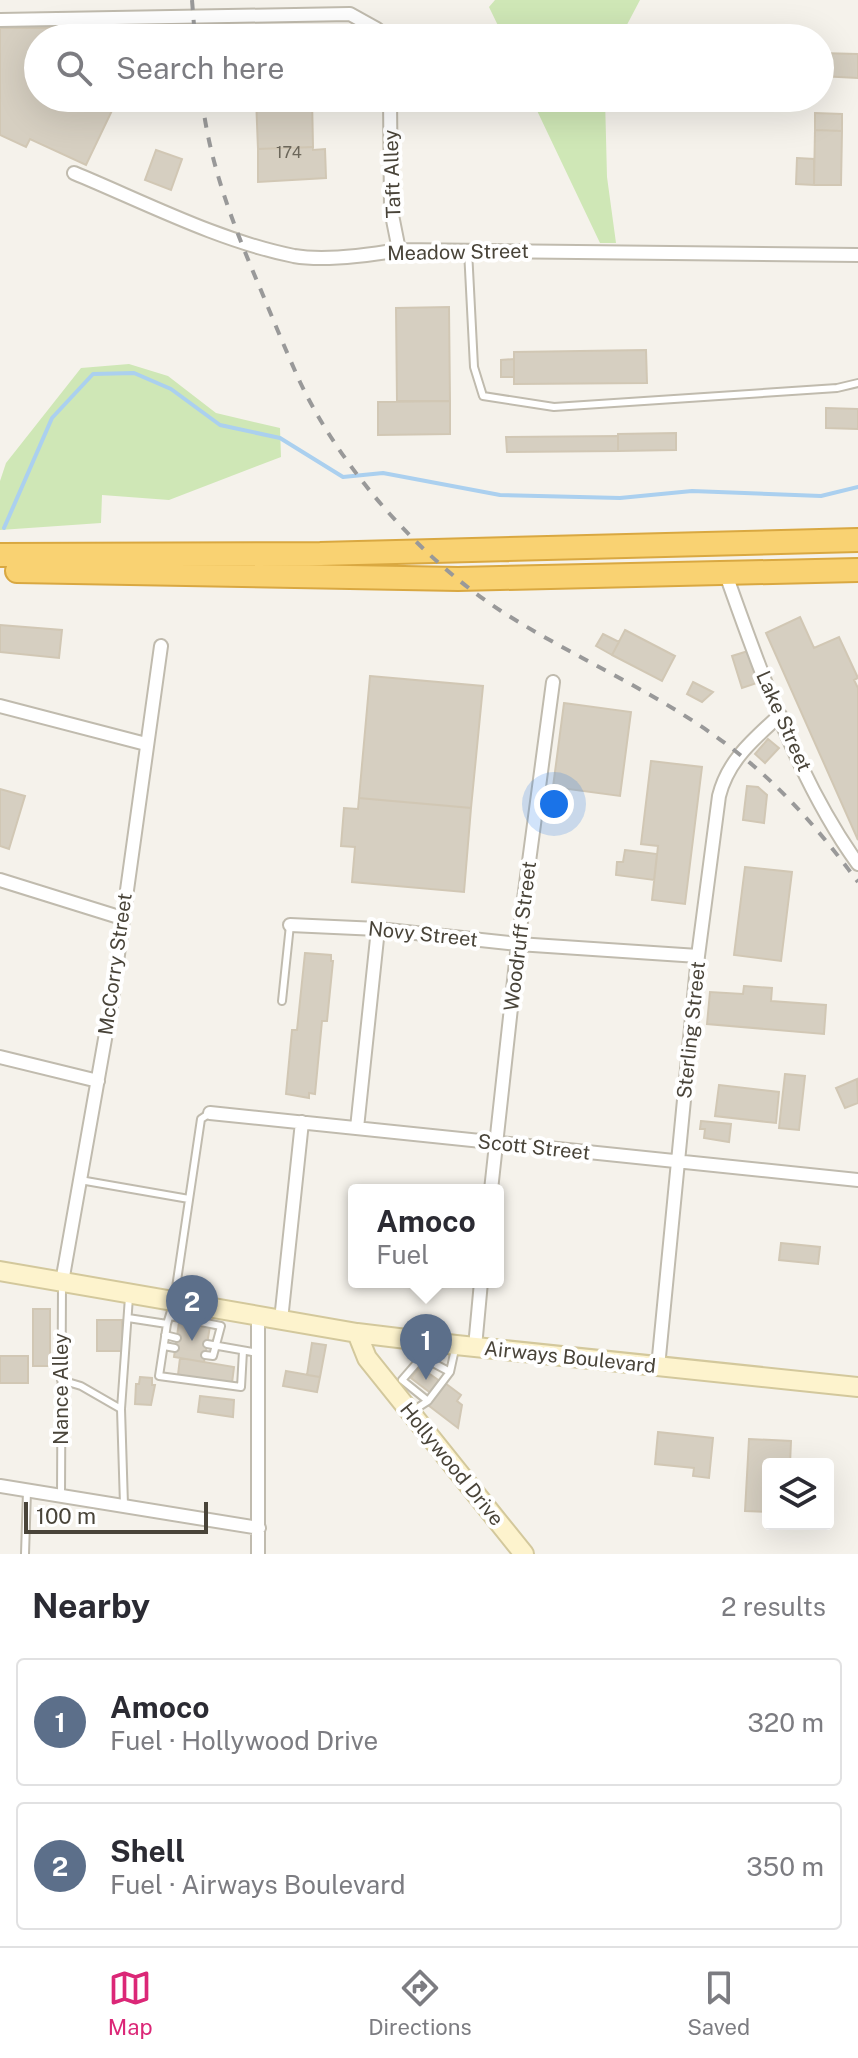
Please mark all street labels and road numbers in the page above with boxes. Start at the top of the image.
street label: Taft Alley [378,129,406,219]
street label: Meadow Street [387,239,529,265]
street label: Lake Street [751,667,817,775]
street label: Woodruff Street [499,860,541,1012]
street label: McCorry Street [93,891,137,1037]
street label: Novy Street [367,916,479,952]
street label: Sterling Street [672,960,710,1100]
street label: Scott Street [477,1129,591,1165]
street label: Nance Alley [49,1333,73,1445]
street label: Airways Boulevard [483,1336,657,1378]
street label: Hollywood Drive [395,1398,509,1530]

